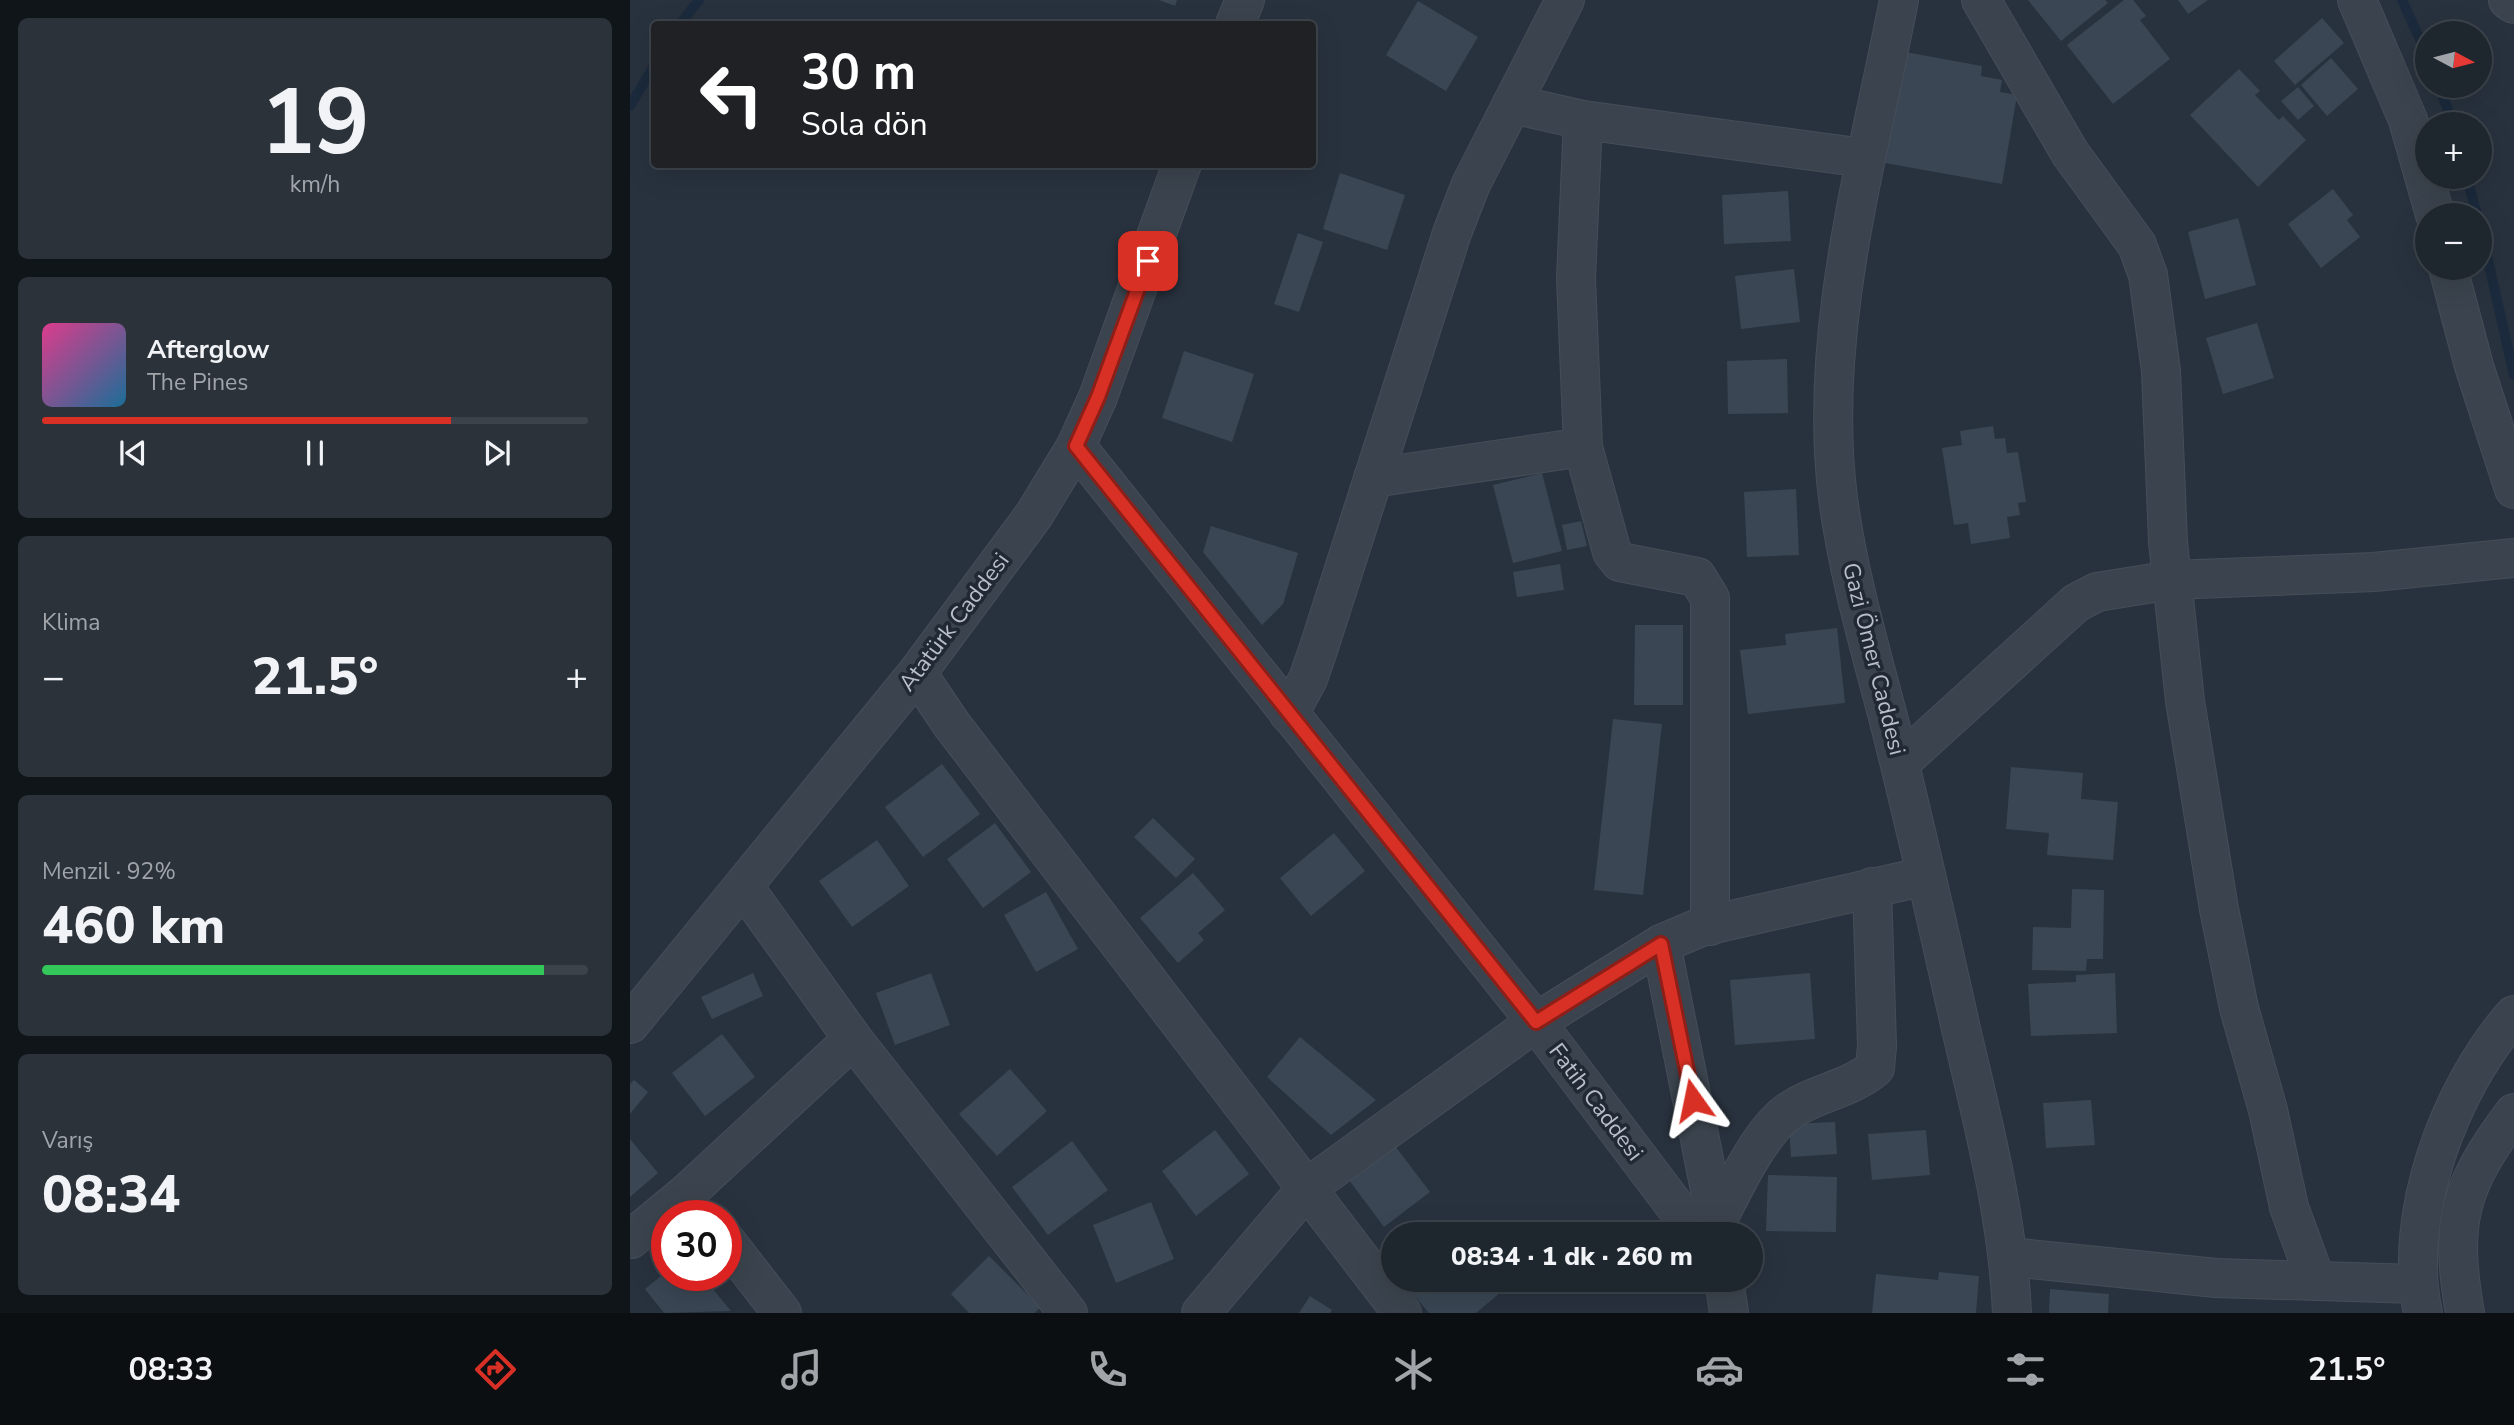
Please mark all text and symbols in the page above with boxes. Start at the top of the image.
north arrow [2415,21,2492,98]
map controls [2415,21,2492,280]
text: 30 m [801,39,916,106]
icon: left [686,49,777,140]
text: 19 [260,61,370,185]
text: Sola dön [801,103,928,146]
button: + [2415,112,2492,189]
text: km/h [290,169,340,200]
button: − [2415,203,2492,280]
pin [1118,231,1178,291]
icon: arrive [1129,242,1167,280]
text: Afterglow [147,332,270,367]
text: The Pines [147,367,248,398]
icon: previous [114,434,152,472]
icon: pause [296,434,334,472]
icon: next [478,434,516,472]
street label: Atatürk Caddesi [892,546,1016,698]
street label: Gazi Ömer Caddesi [1835,560,1913,758]
text: Klima [42,607,100,638]
text: 21.5° [251,641,379,712]
text: − [42,652,65,703]
text: + [565,652,588,703]
text: Menzil · 92% [42,856,176,887]
text: 460 km [42,890,225,961]
street label: Fatih Caddesi [1542,1037,1650,1167]
position arrow [1656,1063,1730,1137]
text: Varış [42,1125,93,1156]
text: 08:34 [42,1159,180,1230]
speed limit sign: 30 [651,1200,742,1291]
text: 08:34 · 1 dk · 260 m [1451,1239,1693,1274]
icon: directions [471,1345,520,1394]
icon: music [777,1345,826,1394]
icon: phone [1083,1345,1132,1394]
icon: climate [1389,1345,1438,1394]
icon: car [1695,1345,1744,1394]
icon: filters [2001,1345,2050,1394]
text: 08:33 [129,1348,213,1391]
text: 21.5° [2308,1348,2385,1391]

